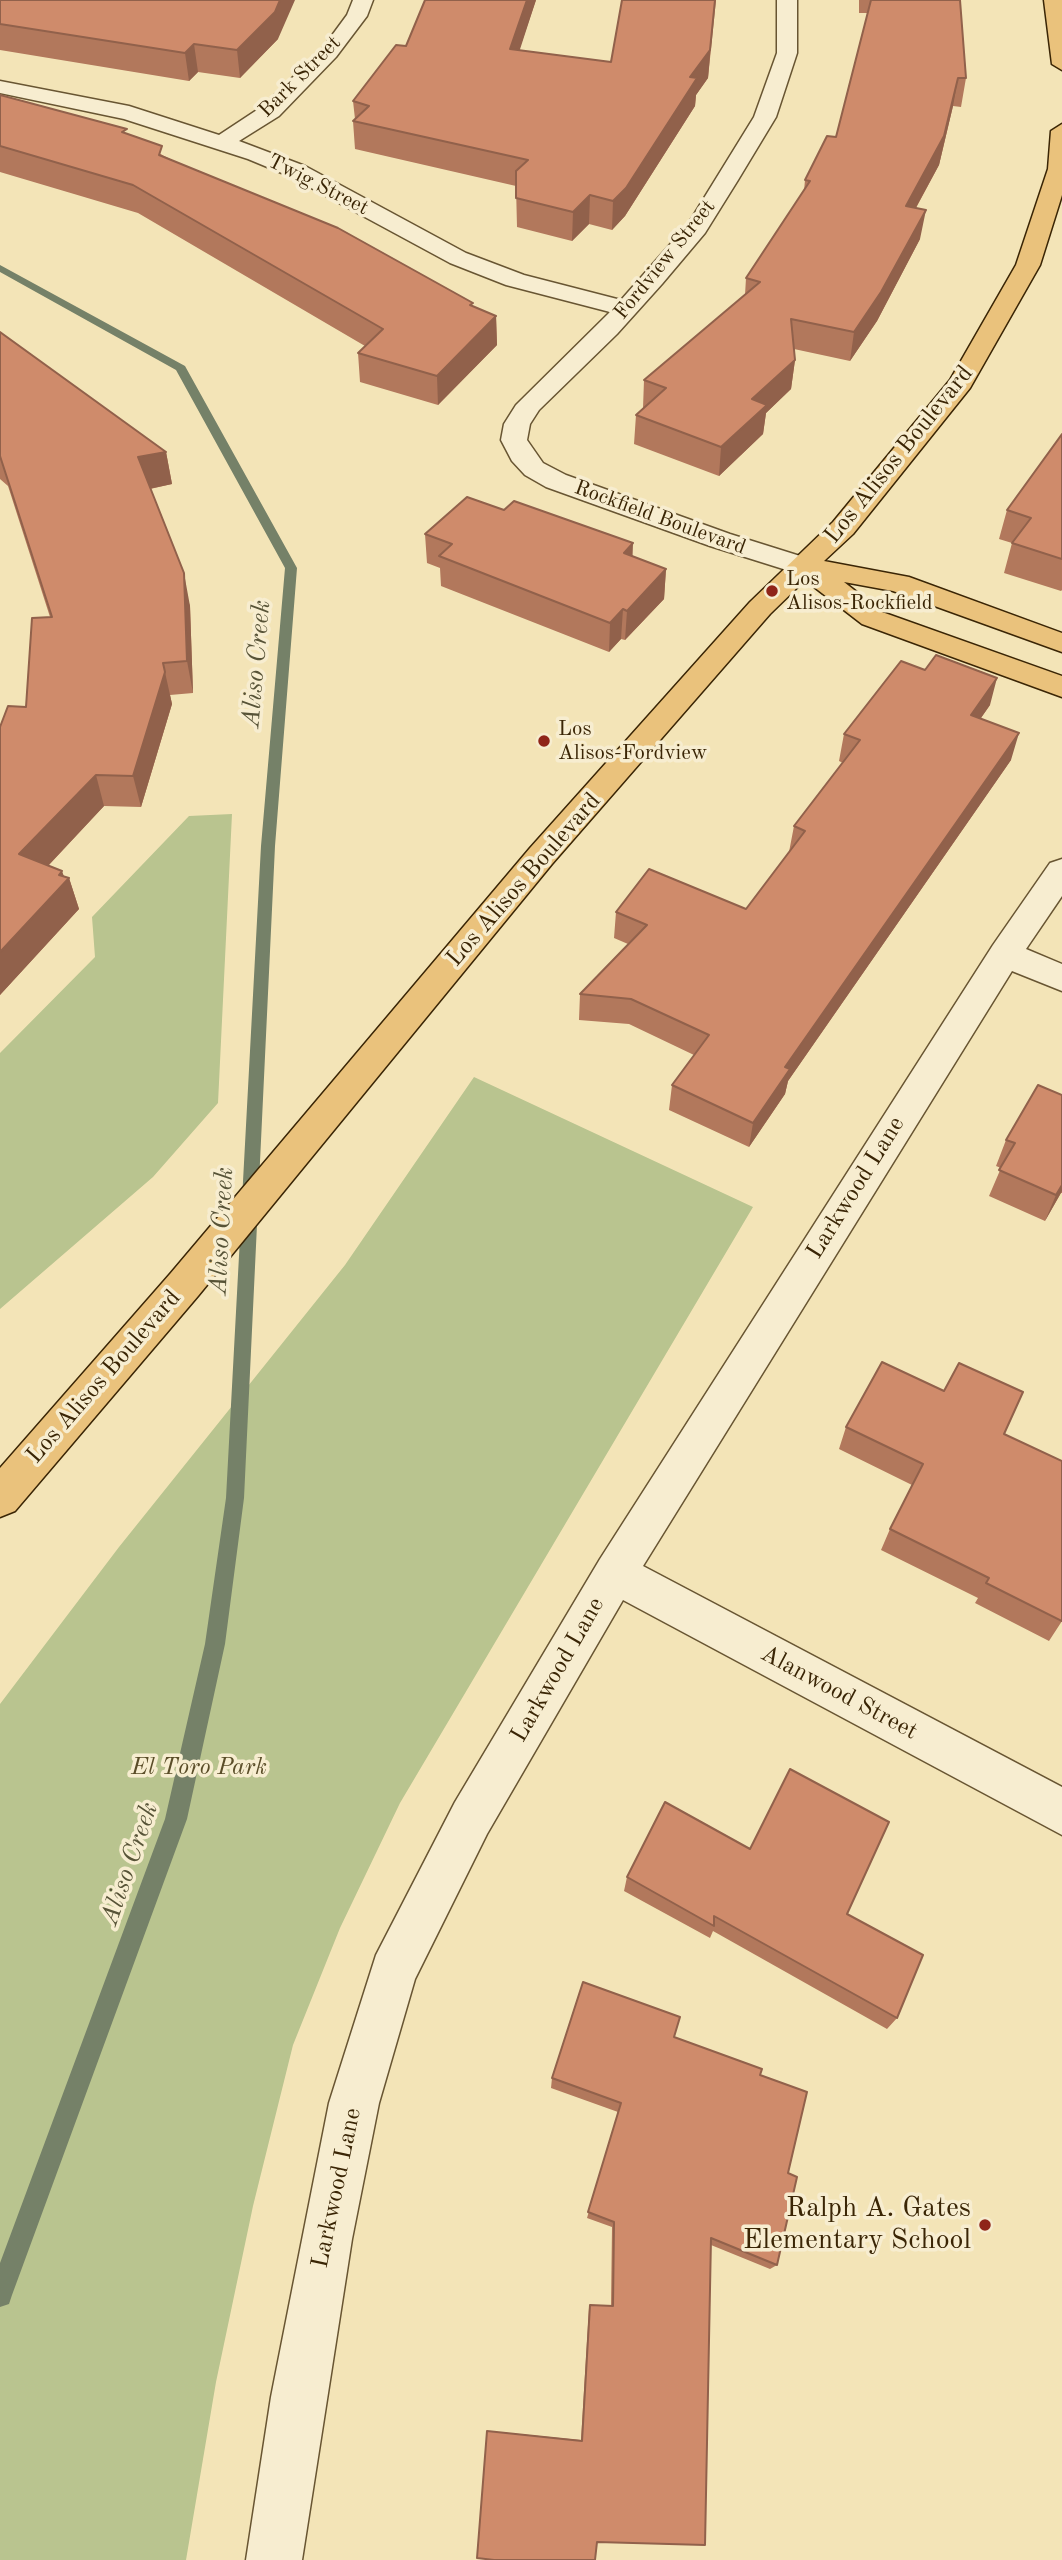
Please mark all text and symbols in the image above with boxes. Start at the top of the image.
street label: Bark Street [254,31,346,123]
street label: Twig Street [263,149,373,221]
street label: Fordview Street [609,195,721,325]
street label: Los Alisos Boulevard [818,360,980,550]
street label: Rockfield Boulevard [571,475,749,561]
place label: Los Alisos-Rockfield [786,566,933,616]
marker: Los Alisos-Rockfield [764,583,780,599]
water label: Aliso Creek [236,599,278,729]
place label: Los Alisos-Fordview [558,716,707,766]
marker: Los Alisos-Fordview [536,733,552,749]
street label: Los Alisos Boulevard [441,787,607,973]
street label: Larkwood Lane [801,1111,911,1265]
water label: Aliso Creek [203,1166,241,1296]
street label: Los Alisos Boulevard [21,1284,187,1470]
street label: Larkwood Lane [505,1592,611,1748]
street label: Alanwood Street [756,1639,922,1747]
park label: El Toro Park [131,1754,267,1782]
water label: Aliso Creek [94,1798,166,1930]
street label: Larkwood Lane [306,2105,368,2271]
place label: Ralph A. Gates Elementary School [743,2192,971,2258]
marker: Ralph A. Gates Elementary School [977,2217,993,2233]

